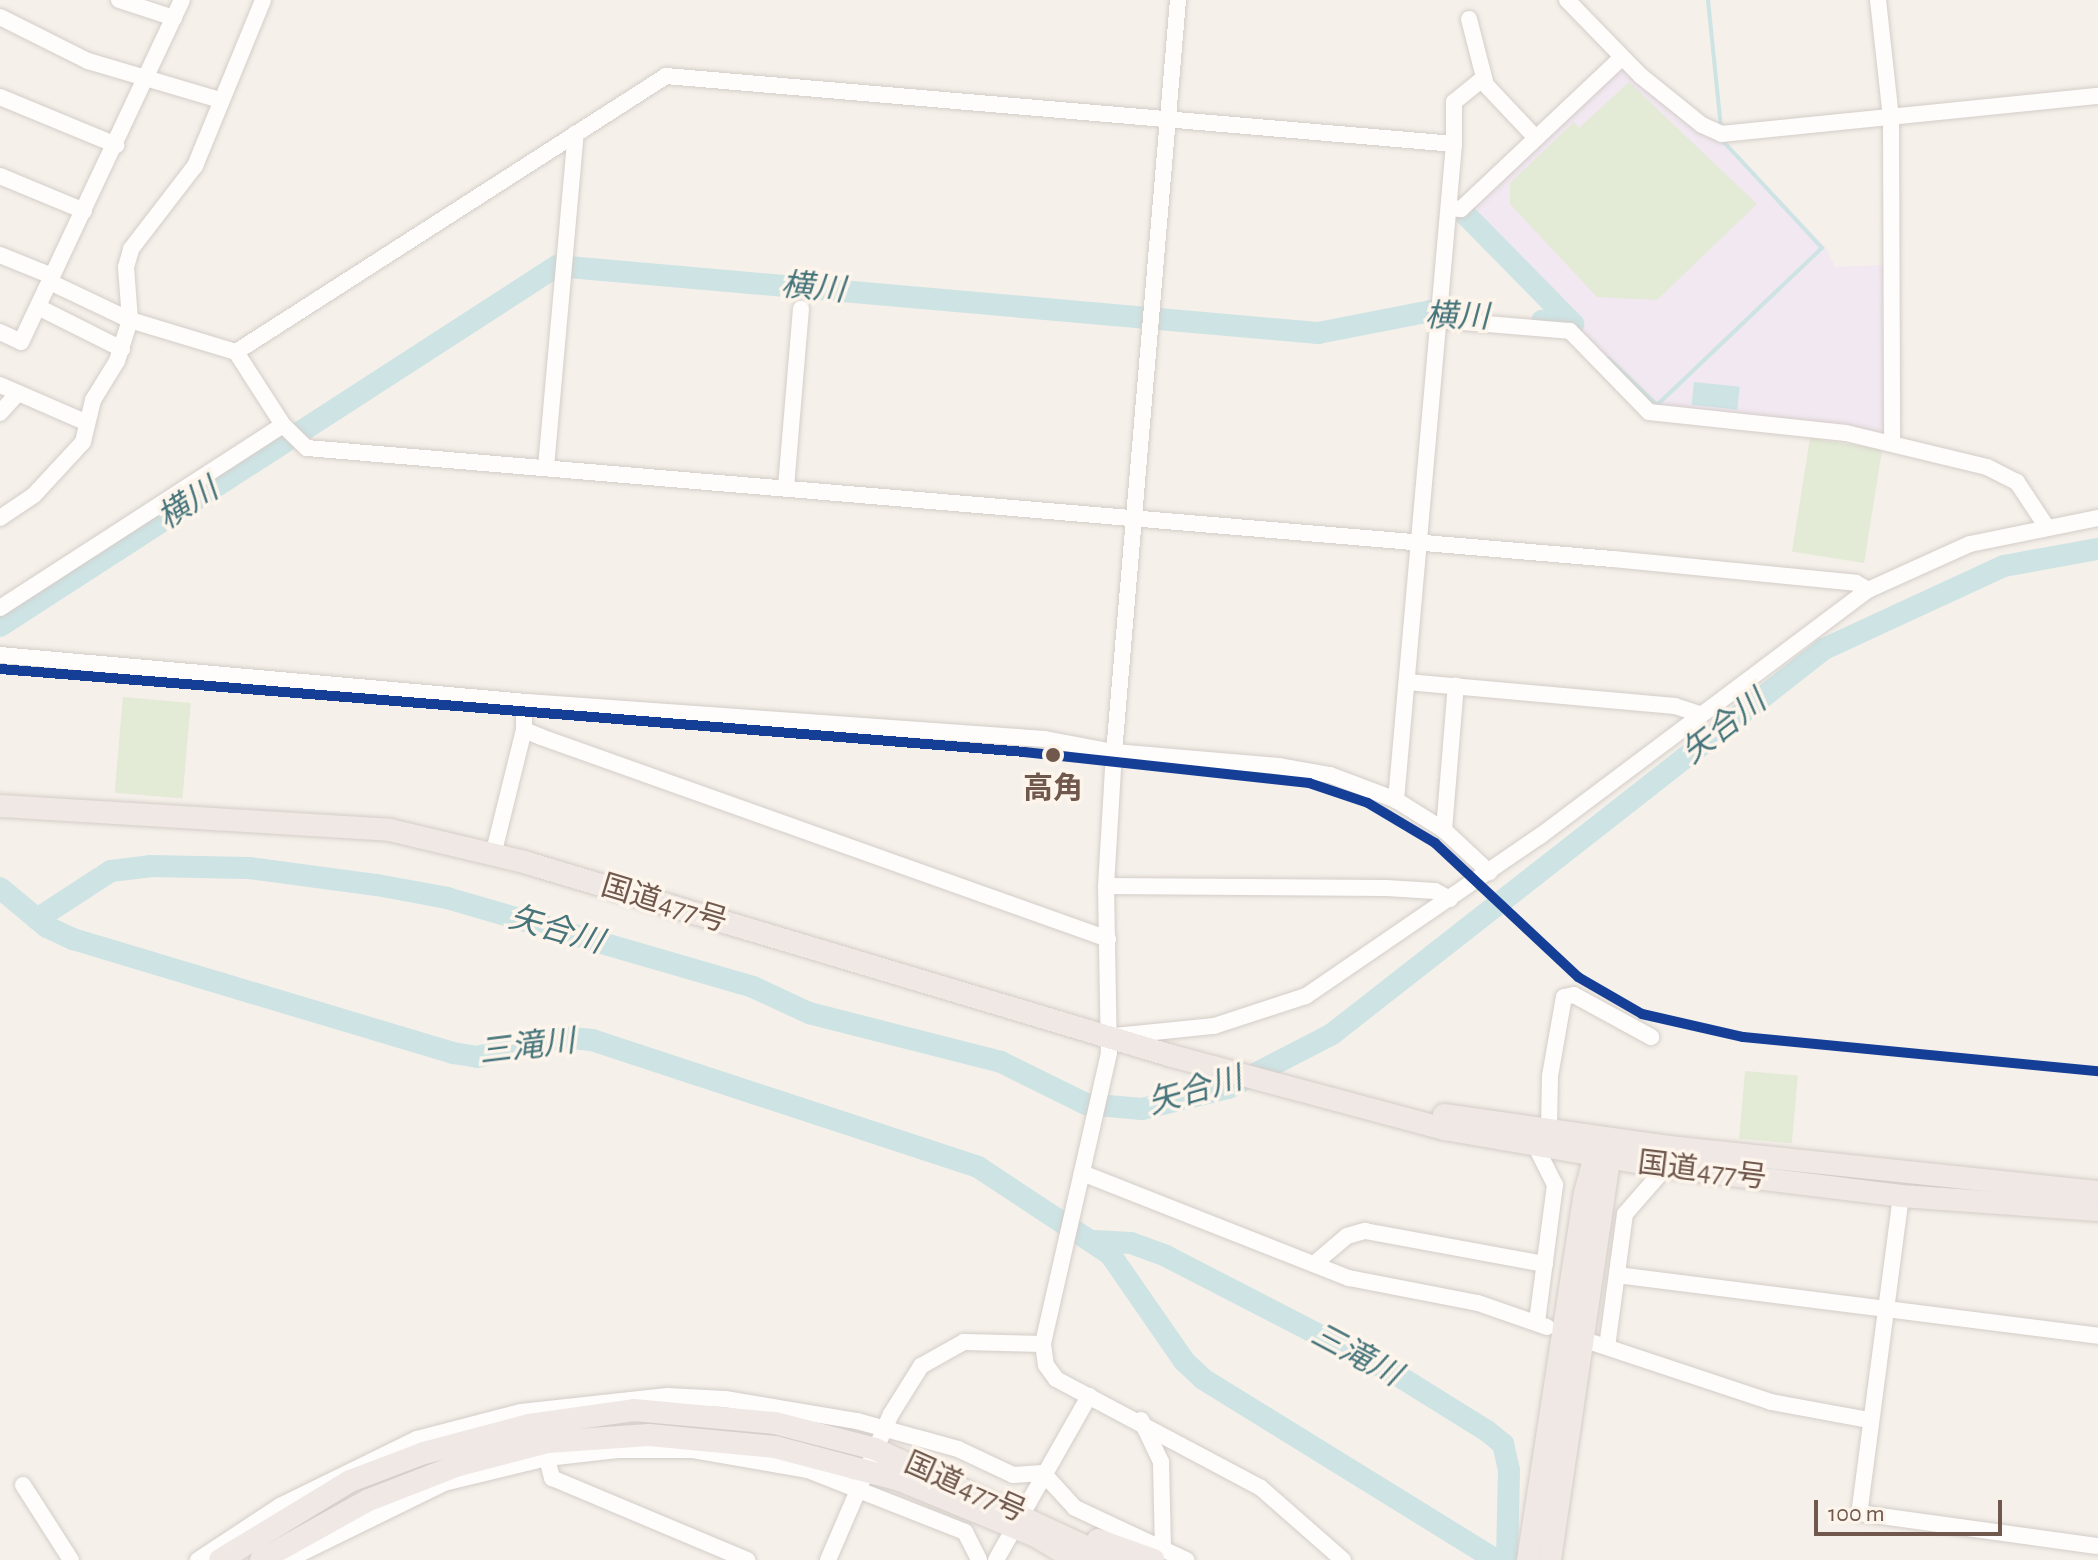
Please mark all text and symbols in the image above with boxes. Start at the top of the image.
water label: 横川 [779,266,847,310]
water label: 横川 [1425,297,1489,337]
water label: 横川 [151,470,225,538]
water label: 矢合川 [1674,682,1774,772]
marker: 高角 [1041,743,1065,767]
place label: 高角 [1023,771,1083,807]
street label: 国道477号 [597,868,731,940]
water label: 矢合川 [505,898,607,962]
water label: 三滝川 [477,1022,577,1072]
water label: 矢合川 [1144,1059,1246,1123]
street label: 国道477号 [1636,1145,1768,1197]
water label: 三滝川 [1305,1316,1407,1394]
street label: 国道477号 [899,1445,1031,1531]
scale bar [1818,1484,2006,1534]
text: 100 m [1828,1502,1885,1526]

